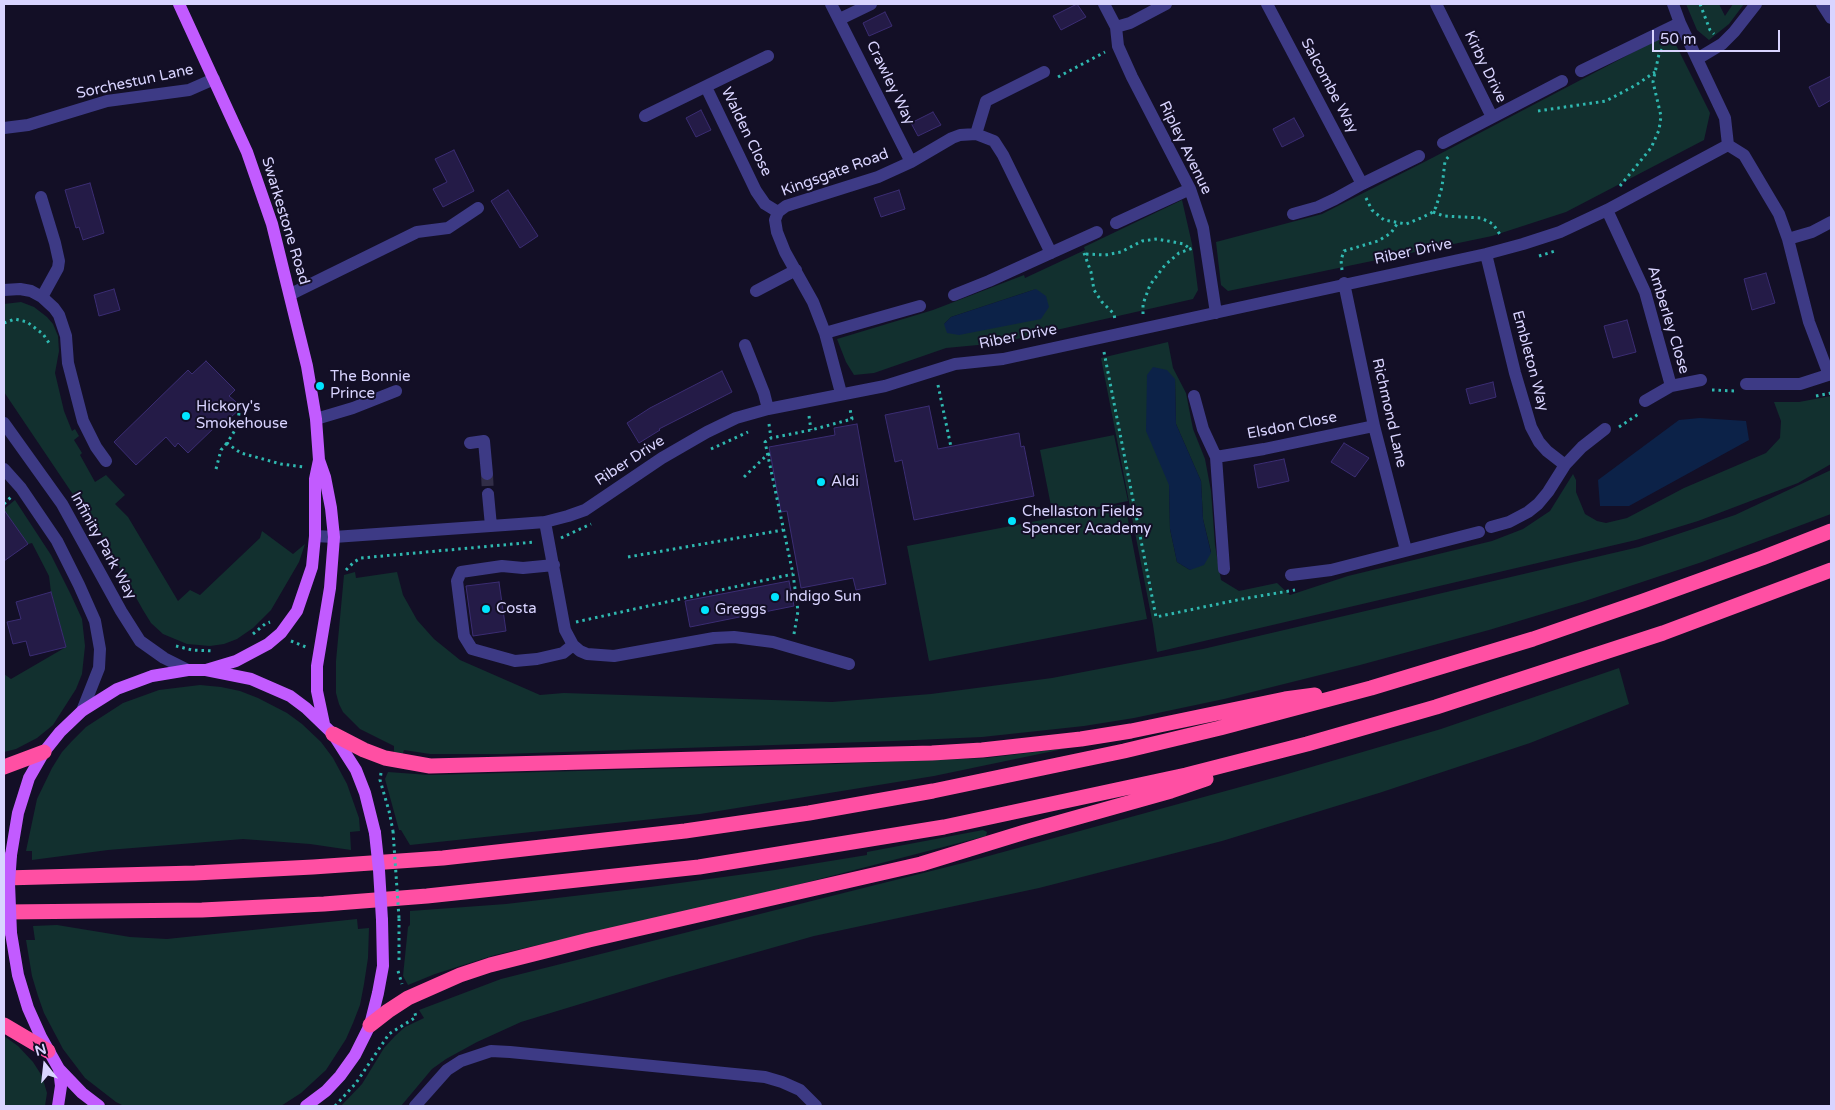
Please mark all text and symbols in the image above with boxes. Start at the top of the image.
scale bar [1655,20,1782,52]
street label: Kirby Drive [1460,28,1510,106]
text: 50 m [1660,30,1697,48]
street label: Salcombe Way [1296,35,1362,137]
street label: Crawley Way [862,38,918,128]
street label: Sorchestun Lane [75,61,195,103]
street label: Walden Close [717,85,775,179]
street label: Ripley Avenue [1155,98,1215,198]
street label: Kingsgate Road [779,145,891,201]
street label: Swarkestone Road [257,155,313,287]
street label: Riber Drive [1373,235,1453,269]
street label: Amberley Close [1643,264,1693,376]
street label: Embleton Way [1508,309,1552,413]
street label: Riber Drive [978,321,1058,353]
street label: Richmond Lane [1368,357,1410,469]
place label: The Bonnie Prince [330,368,411,403]
marker: The Bonnie Prince [314,380,326,392]
place label: Hickory's Smokehouse [196,398,288,433]
street label: Elsdon Close [1246,408,1338,444]
marker: Hickory's Smokehouse [180,410,192,422]
street label: Riber Drive [592,432,668,490]
place label: Aldi [831,473,859,491]
marker: Aldi [815,476,827,488]
street label: Infinity Park Way [66,489,140,603]
place label: Chellaston Fields Spencer Academy [1022,503,1151,538]
marker: Chellaston Fields Spencer Academy [1006,515,1018,527]
place label: Indigo Sun [785,588,861,606]
marker: Indigo Sun [769,591,781,603]
place label: Costa [496,600,537,618]
place label: Greggs [715,601,766,619]
marker: Costa [480,603,492,615]
marker: Greggs [699,604,711,616]
north arrow [20,1040,70,1090]
text: N [33,1040,48,1060]

